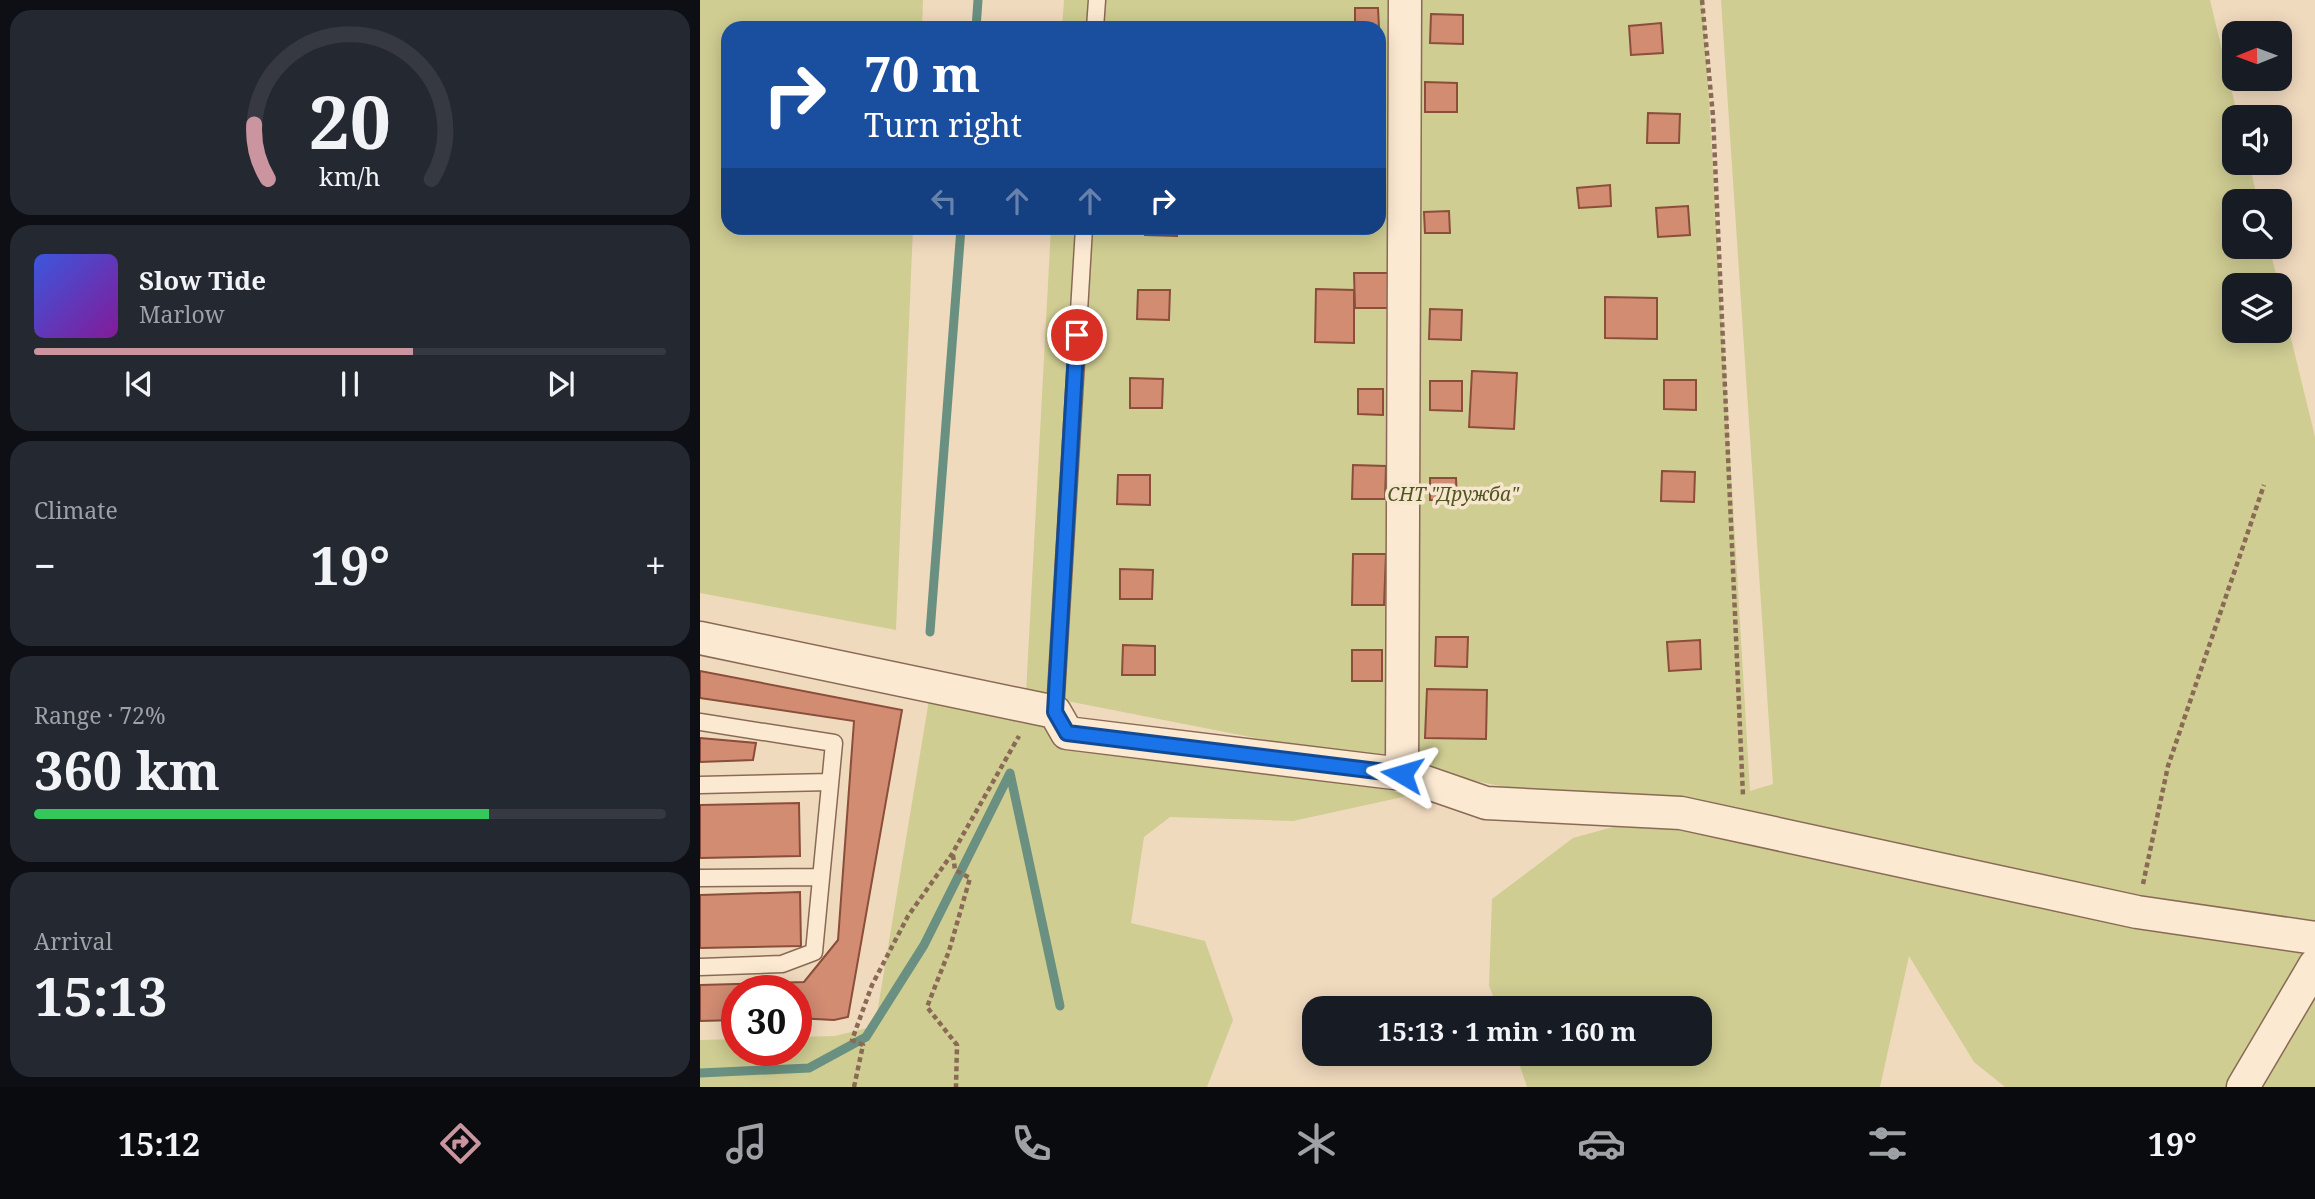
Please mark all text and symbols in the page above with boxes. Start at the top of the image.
north arrow [2222,21,2292,91]
map controls [2222,21,2292,343]
text: 70 m [864,40,980,106]
icon: right [749,49,840,140]
text: 20 [309,71,391,170]
text: Turn right [864,103,1022,146]
button: sound [2222,105,2292,175]
text: km/h [319,159,381,193]
icon: left [925,182,963,220]
icon: ahead [998,182,1036,220]
icon: ahead [1071,182,1109,220]
icon: right [1144,182,1182,220]
button: search [2222,189,2292,259]
text: Slow Tide [139,262,266,298]
button: layers [2222,273,2292,343]
text: Marlow [139,298,225,330]
pin [1047,305,1107,365]
icon: arrive [1058,316,1096,354]
icon: previous [120,365,158,403]
icon: pause [331,365,369,403]
icon: next [542,365,580,403]
park label: СНТ "Дружба" [1387,481,1520,507]
text: Climate [34,494,118,526]
text: 19° [311,529,390,600]
text: − [34,539,56,591]
text: + [645,539,666,591]
text: Range · 72% [34,699,166,731]
text: 360 km [34,734,220,805]
position arrow [1365,737,1439,811]
text: Arrival [34,925,113,957]
text: 15:13 [34,960,167,1031]
speed limit sign: 30 [721,975,812,1066]
text: 15:13 · 1 min · 160 m [1377,1013,1637,1049]
icon: directions [436,1119,485,1168]
icon: music [722,1119,771,1168]
icon: phone [1007,1119,1056,1168]
icon: climate [1292,1119,1341,1168]
icon: car [1577,1119,1626,1168]
icon: filters [1863,1119,1912,1168]
text: 15:12 [118,1122,200,1165]
text: 19° [2148,1122,2197,1165]

